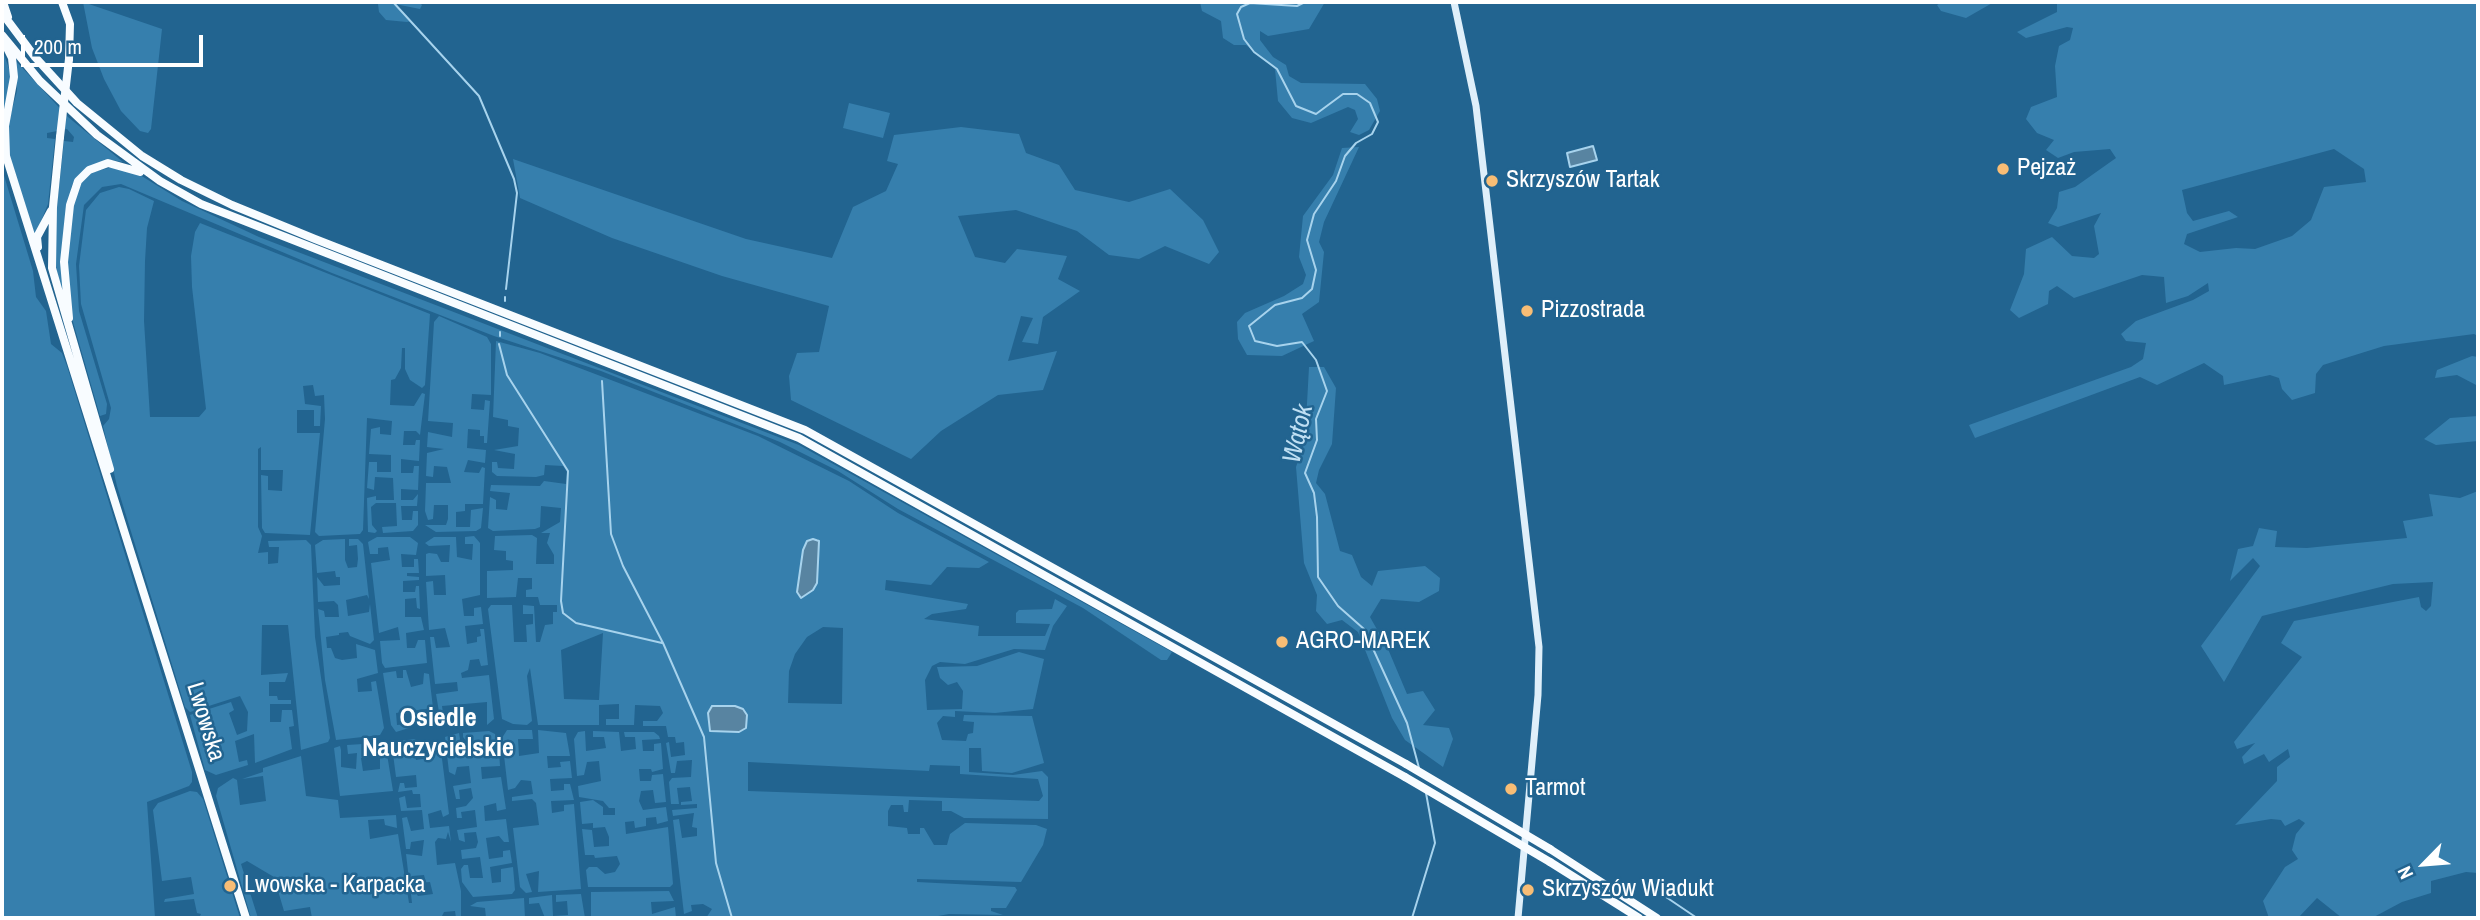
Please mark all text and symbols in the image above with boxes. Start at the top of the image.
scale bar [24,21,206,65]
text: 200 m [34,32,82,61]
place label: Pejzaż [2017,155,2076,183]
marker: Pejzaż [1995,161,2011,177]
place label: Skrzyszów Tartak [1506,167,1659,195]
marker: Skrzyszów Tartak [1484,173,1500,189]
place label: Pizzostrada [1541,297,1645,325]
marker: Pizzostrada [1519,303,1535,319]
water label: Wątok [1277,402,1321,466]
place label: AGRO-MAREK [1296,628,1430,656]
marker: AGRO-MAREK [1274,634,1290,650]
street label: Lwowska [179,679,231,765]
district label: Osiedle Nauczycielskie [362,703,514,764]
place label: Tarmot [1525,775,1586,803]
marker: Tarmot [1503,781,1519,797]
north arrow [2389,829,2459,899]
text: N [2391,862,2419,883]
place label: Lwowska - Karpacka [244,872,426,900]
place label: Skrzyszów Wiadukt [1542,876,1714,904]
marker: Lwowska - Karpacka [222,878,238,894]
marker: Skrzyszów Wiadukt [1520,882,1536,898]

